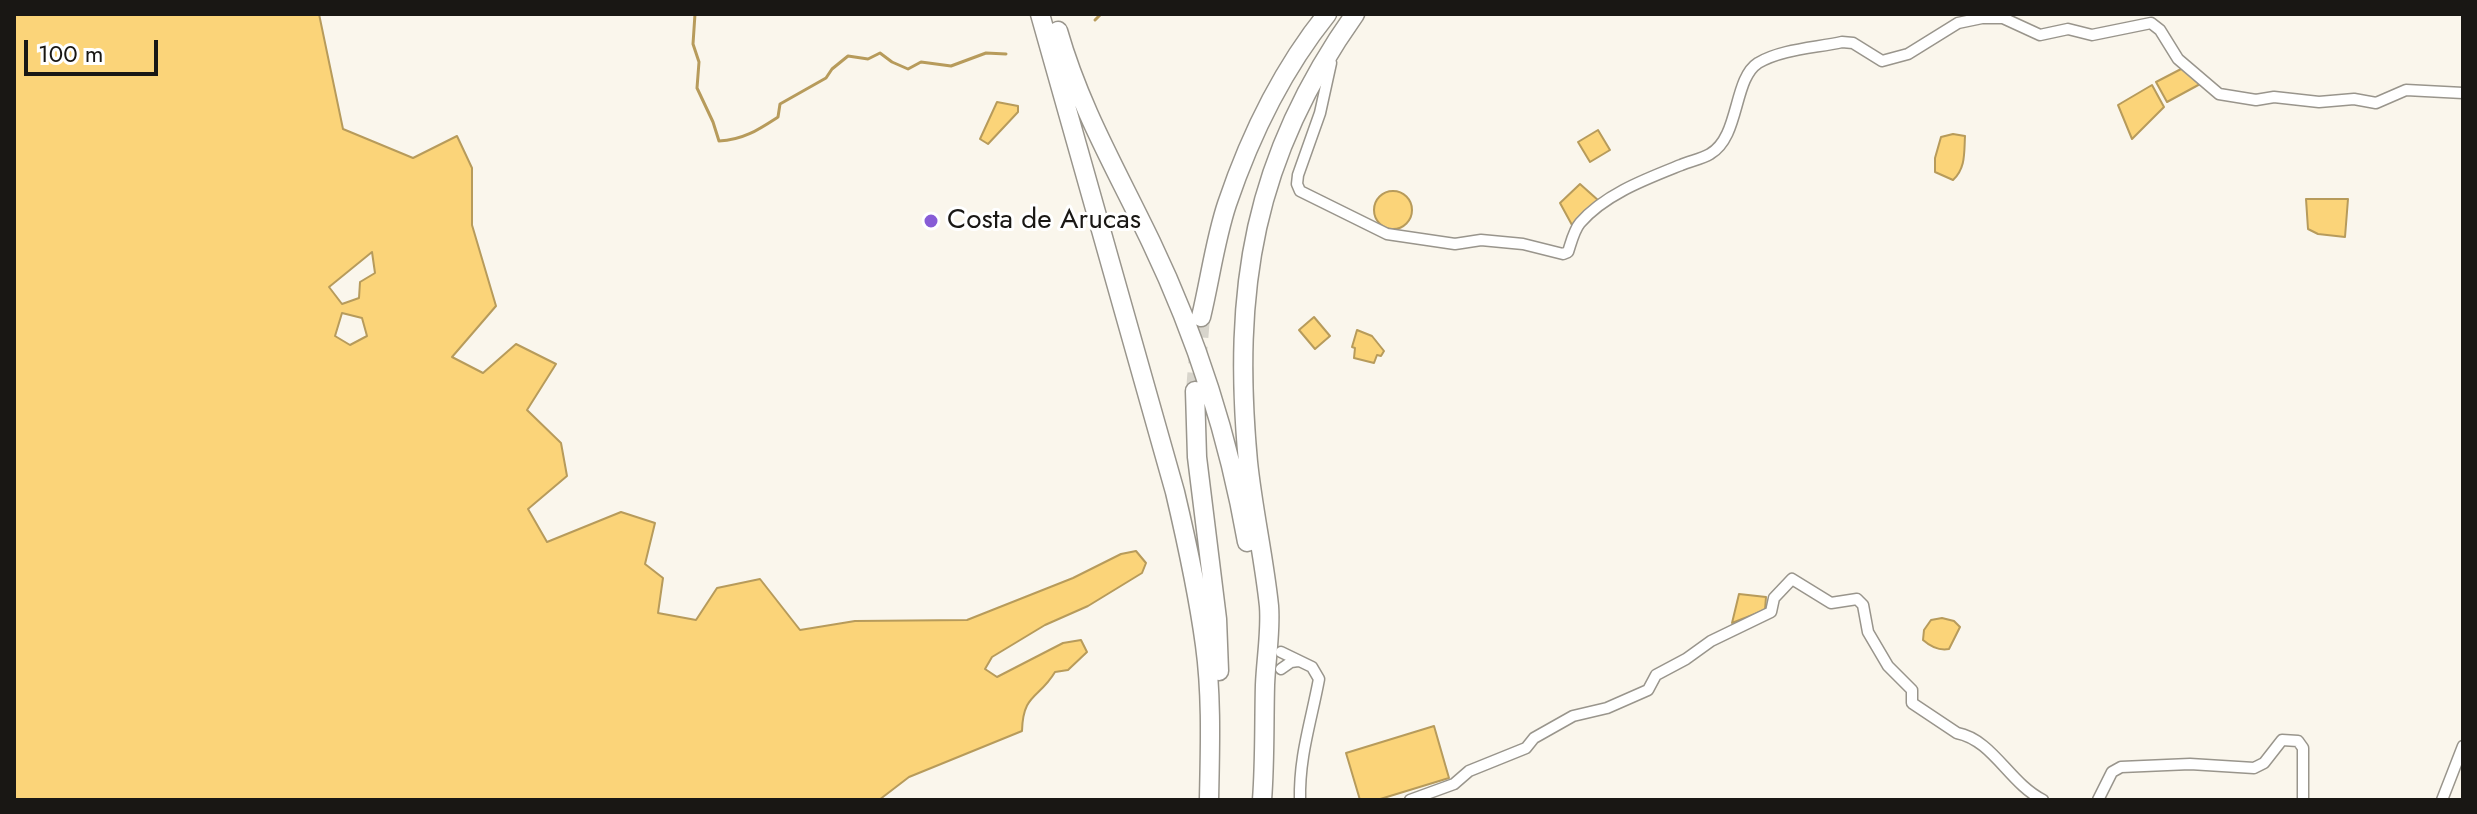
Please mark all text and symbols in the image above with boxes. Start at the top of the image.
scale bar [28,24,162,74]
text: 100 m [38,36,104,71]
place label: Costa de Arucas [947,204,1141,238]
marker: Costa de Arucas [922,212,940,230]

